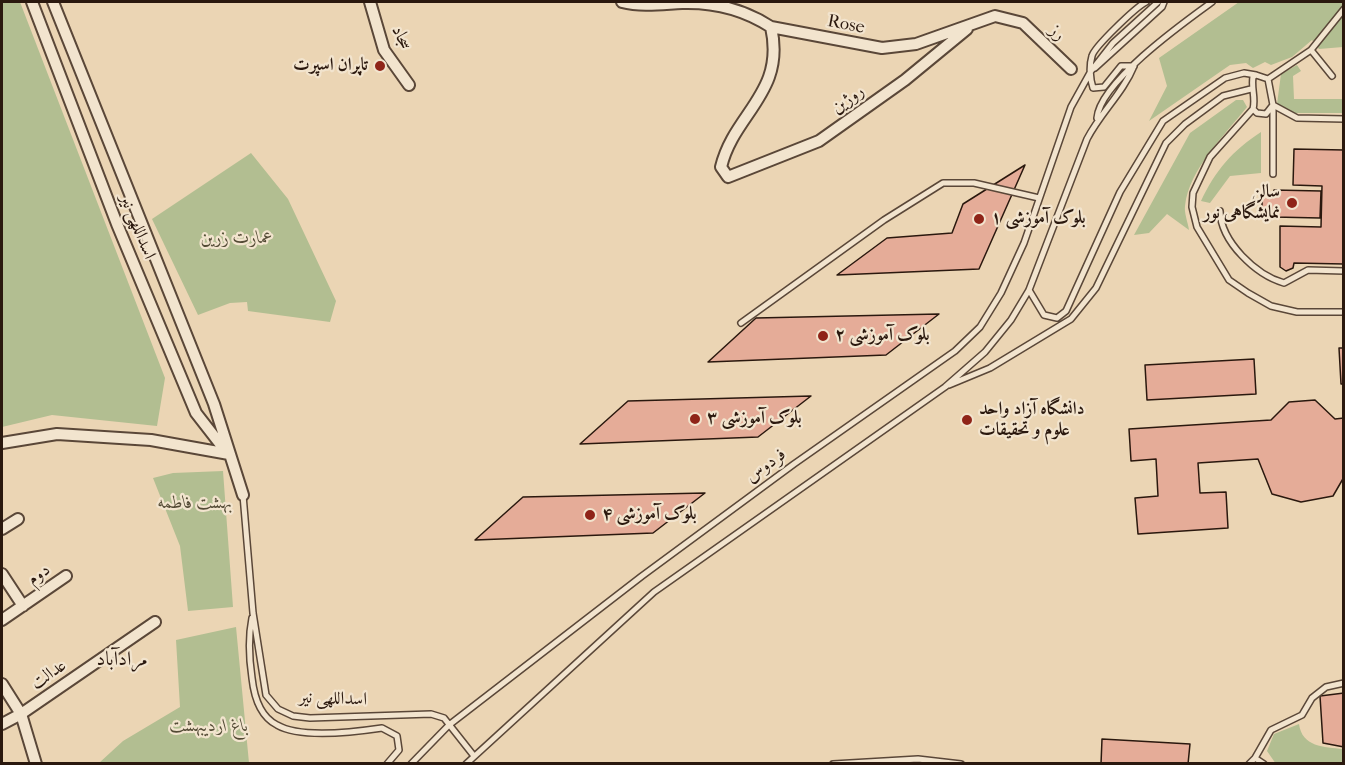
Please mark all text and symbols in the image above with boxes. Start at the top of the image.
street label: Rose [826,11,866,39]
street label: رز [1044,20,1070,46]
street label: سجاد [386,22,416,54]
place label: تاپران اسپرت [293,55,368,77]
marker: تاپران اسپرت [373,59,387,73]
street label: روژین [827,81,869,119]
place label: سالن نمایشگاهی نور [1203,182,1280,224]
street label: اسداللهی نیر [114,191,160,263]
marker: سالن نمایشگاهی نور [1285,196,1299,210]
place label: بلوک آموزشی ۱ [991,208,1086,230]
marker: بلوک آموزشی ۱ [972,212,986,226]
park label: عمارت زرین [200,228,274,250]
place label: بلوک آموزشی ۲ [835,325,930,347]
marker: بلوک آموزشی ۲ [816,329,830,343]
place label: دانشگاه آزاد واحد علوم و تحقیقات [979,399,1085,442]
place label: بلوک آموزشی ۳ [707,408,802,430]
marker: بلوک آموزشی ۳ [688,412,702,426]
marker: دانشگاه آزاد واحد علوم و تحقیقات [960,413,974,427]
street label: فردوس [742,444,790,488]
park label: بهشت فاطمه [158,493,232,515]
place label: بلوک آموزشی ۴ [602,504,697,526]
marker: بلوک آموزشی ۴ [583,508,597,522]
street label: دوم [23,559,55,591]
district label: مرادآباد [96,648,148,672]
street label: عدالت [27,655,71,695]
street label: اسداللهی نیر [299,687,367,711]
park label: باغ اردیبهشت [170,716,248,738]

